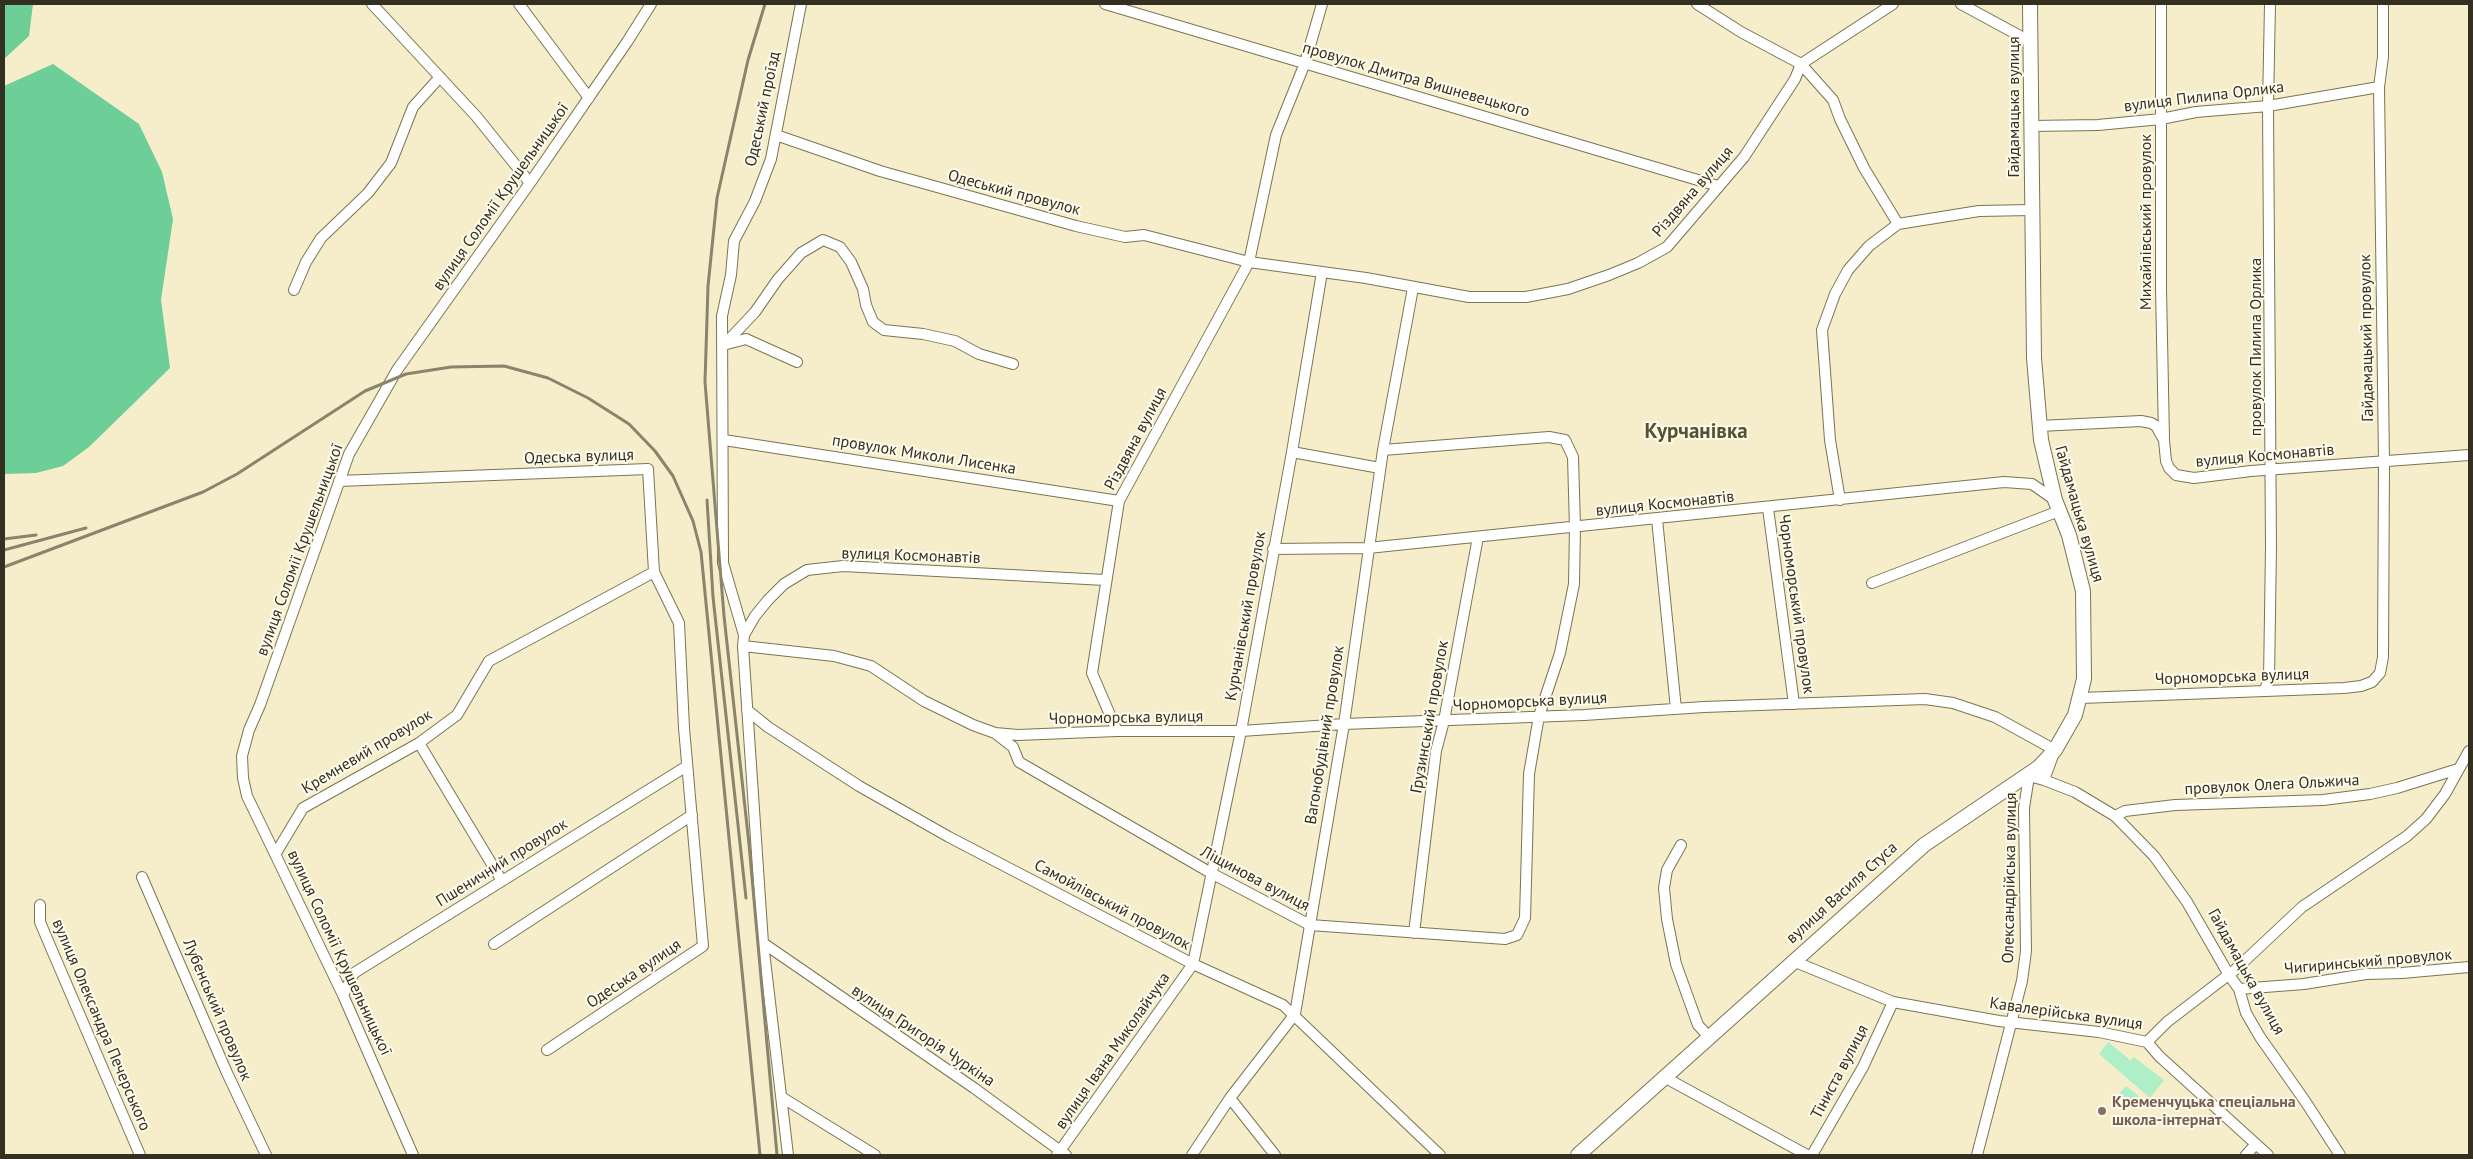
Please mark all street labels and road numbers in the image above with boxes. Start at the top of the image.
street label: Гайдамацька вулиця [2004,36,2024,178]
street label: провулок Дмитра Вишневецького [1300,38,1532,122]
street label: Одеський проїзд [741,50,785,168]
street label: вулиця Пилипа Орлика [2123,78,2285,116]
street label: вулиця Соломії Крушельницької [429,100,573,294]
street label: Михайлівський провулок [2136,134,2156,310]
street label: Різдвяна вулиця [1648,143,1738,241]
street label: Одеський провулок [946,166,1082,220]
street label: Гайдамацький провулок [2356,254,2378,422]
street label: провулок Пилипа Орлика [2246,258,2266,436]
street label: Різдвяна вулиця [1101,384,1171,494]
street label: провулок Миколи Лисенка [831,431,1017,479]
street label: вулиця Космонавтів [2195,440,2335,472]
street label: вулиця Соломії Крушельницької [253,441,347,659]
street label: Гайдамацька вулиця [2050,443,2108,585]
street label: Одеська вулиця [524,445,634,469]
street label: вулиця Космонавтів [1595,487,1735,521]
street label: Чорноморський провулок [1774,513,1818,695]
street label: Курчанівський провулок [1222,530,1270,702]
street label: вулиця Космонавтів [841,544,981,568]
street label: Грузинський провулок [1407,639,1453,795]
street label: Вагонобудівний провулок [1301,644,1349,826]
street label: Чорноморська вулиця [2154,665,2310,689]
street label: Чорноморська вулиця [1452,688,1608,716]
street label: Кремневий провулок [298,705,436,799]
street label: Чорноморська вулиця [1049,707,1203,729]
street label: провулок Олега Ольжича [2184,771,2360,799]
street label: Олександрійська вулиця [1999,792,2021,964]
street label: Пшеничний провулок [433,815,571,911]
street label: вулиця Василя Стуса [1783,838,1901,948]
street label: Ліщинова вулиця [1197,842,1313,916]
street label: вулиця Соломії Крушельницької [283,847,395,1059]
street label: Самойлівський провулок [1031,856,1193,954]
street label: Гайдамацька вулиця [2203,906,2289,1038]
street label: вулиця Олександра Печерського [48,916,154,1134]
street label: Одеська вулиця [583,935,685,1013]
street label: Лубенський провулок [178,936,256,1084]
street label: Чигиринський провулок [2283,945,2453,979]
street label: вулиця Івана Миколайчука [1052,969,1174,1133]
street label: вулиця Григорія Чуркіна [848,981,998,1091]
street label: Кавалерійська вулиця [1988,994,2144,1034]
street label: Тіниста вулиця [1807,1022,1873,1122]

